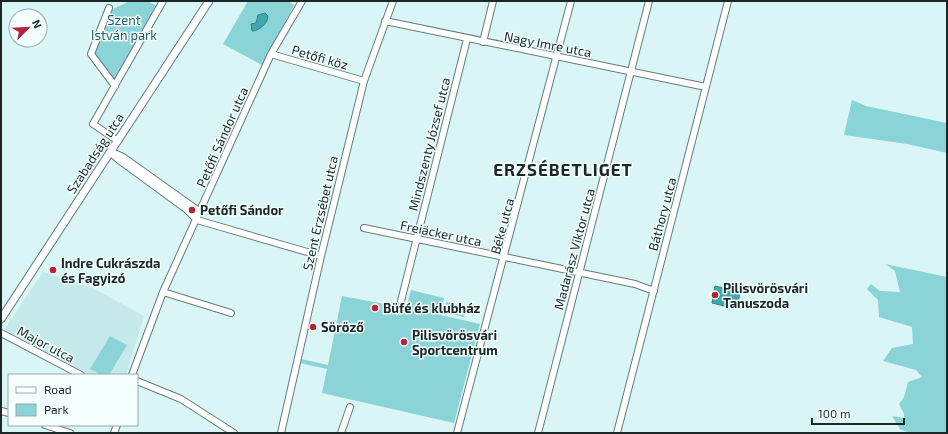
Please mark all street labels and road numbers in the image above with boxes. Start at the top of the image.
street label: Nagy Imre utca [503,28,593,60]
street label: Petőfi köz [290,41,350,73]
street label: Mindszenty József utca [405,76,453,212]
street label: Petőfi Sándor utca [193,84,251,190]
street label: Szabadság utca [63,110,127,196]
street label: Szent Erzsébet utca [299,154,341,272]
street label: Báthory utca [644,175,680,253]
street label: Madarász Viktor utca [550,187,598,311]
street label: Béke utca [487,196,517,256]
street label: Freiäcker utca [399,217,483,249]
street label: Major utca [14,322,78,366]

